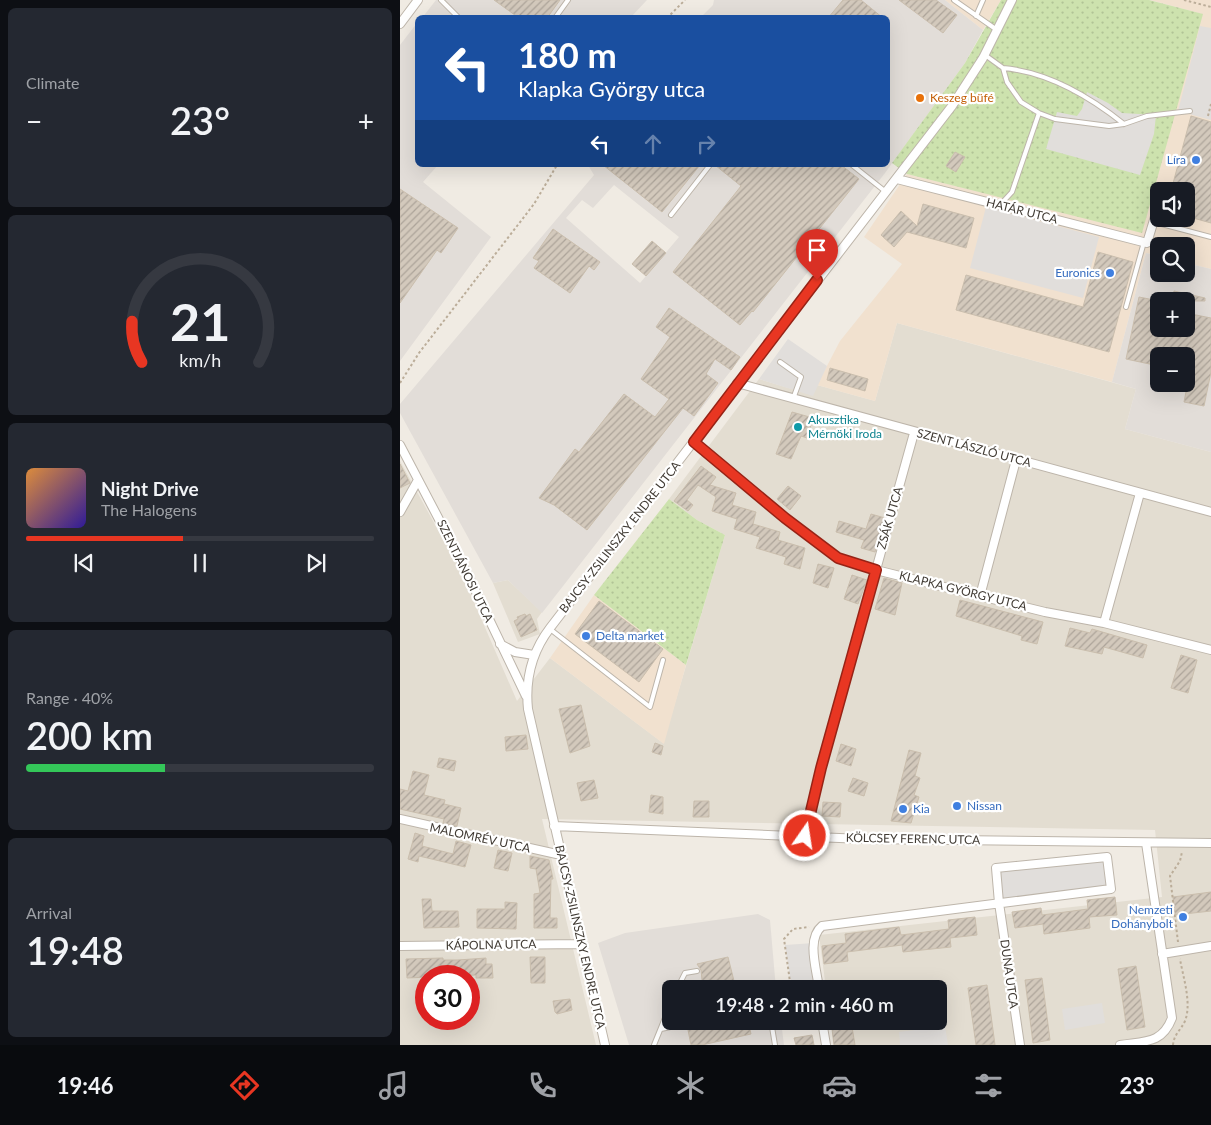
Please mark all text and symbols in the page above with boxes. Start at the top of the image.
text: 180 m [518,33,617,75]
icon: left [435,35,500,100]
text: Climate [26,73,79,92]
text: Klapka György utca [518,75,705,102]
place label: Keszeg büfé [930,90,994,105]
marker: Keszeg büfé [914,92,926,104]
text: 23° [170,97,230,143]
text: − [26,104,42,138]
text: + [358,104,374,138]
icon: left [586,130,614,158]
icon: ahead [639,130,667,158]
icon: right [692,130,720,158]
place label: Líra [1167,152,1186,167]
marker: Líra [1190,154,1202,166]
map controls [1150,182,1195,392]
button: sound [1150,182,1195,227]
street label: HATÁR UTCA [985,194,1060,227]
pin [796,229,838,280]
icon: arrive [803,236,831,264]
button: search [1150,237,1195,282]
place label: Euronics [1055,265,1100,280]
marker: Euronics [1104,267,1116,279]
text: 21 [170,290,230,352]
button: + [1150,292,1195,337]
button: − [1150,347,1195,392]
text: km/h [179,349,221,371]
place label: Akusztika Mérnöki Iroda [808,412,882,441]
marker: Akusztika Mérnöki Iroda [792,421,804,433]
street label: SZENT LÁSZLÓ UTCA [915,425,1034,470]
street label: BAJCSY-ZSILINSZKY ENDRE UTCA [556,457,684,615]
text: Night Drive [101,477,199,500]
street label: ZSÁK UTCA [873,484,906,551]
text: The Halogens [101,500,197,519]
street label: SZENTJÁNOSI UTCA [434,517,497,625]
icon: previous [70,549,98,577]
icon: pause [186,549,214,577]
icon: next [302,549,330,577]
street label: KLAPKA GYÖRGY UTCA [898,567,1029,614]
place label: Delta market [596,628,665,643]
marker: Delta market [580,630,592,642]
text: Range · 40% [26,688,113,707]
text: 200 km [26,712,153,758]
place label: Nissan [967,798,1002,813]
marker: Nissan [951,800,963,812]
place label: Kia [913,801,930,816]
marker: Kia [897,803,909,815]
position arrow [778,809,830,861]
street label: MALOMRÉV UTCA [428,820,533,856]
street label: KÖLCSEY FERENC UTCA [846,830,981,847]
street label: BAJCSY-ZSILINSZKY ENDRE UTCA [552,843,609,1031]
place label: Nemzeti Dohánybolt [1111,902,1174,931]
text: Arrival [26,903,72,922]
marker: Nemzeti Dohánybolt [1177,911,1189,923]
text: 19:48 [26,927,124,973]
street label: KÁPOLNA UTCA [446,936,537,953]
street label: DUNA UTCA [997,938,1022,1010]
speed limit sign: 30 [415,965,480,1030]
text: 19:48 · 2 min · 460 m [715,993,894,1016]
icon: directions [227,1068,262,1103]
icon: music [376,1068,411,1103]
icon: phone [525,1068,560,1103]
icon: climate [673,1068,708,1103]
icon: car [822,1068,857,1103]
icon: filters [971,1068,1006,1103]
text: 19:46 [57,1072,114,1099]
text: 23° [1119,1072,1154,1099]

